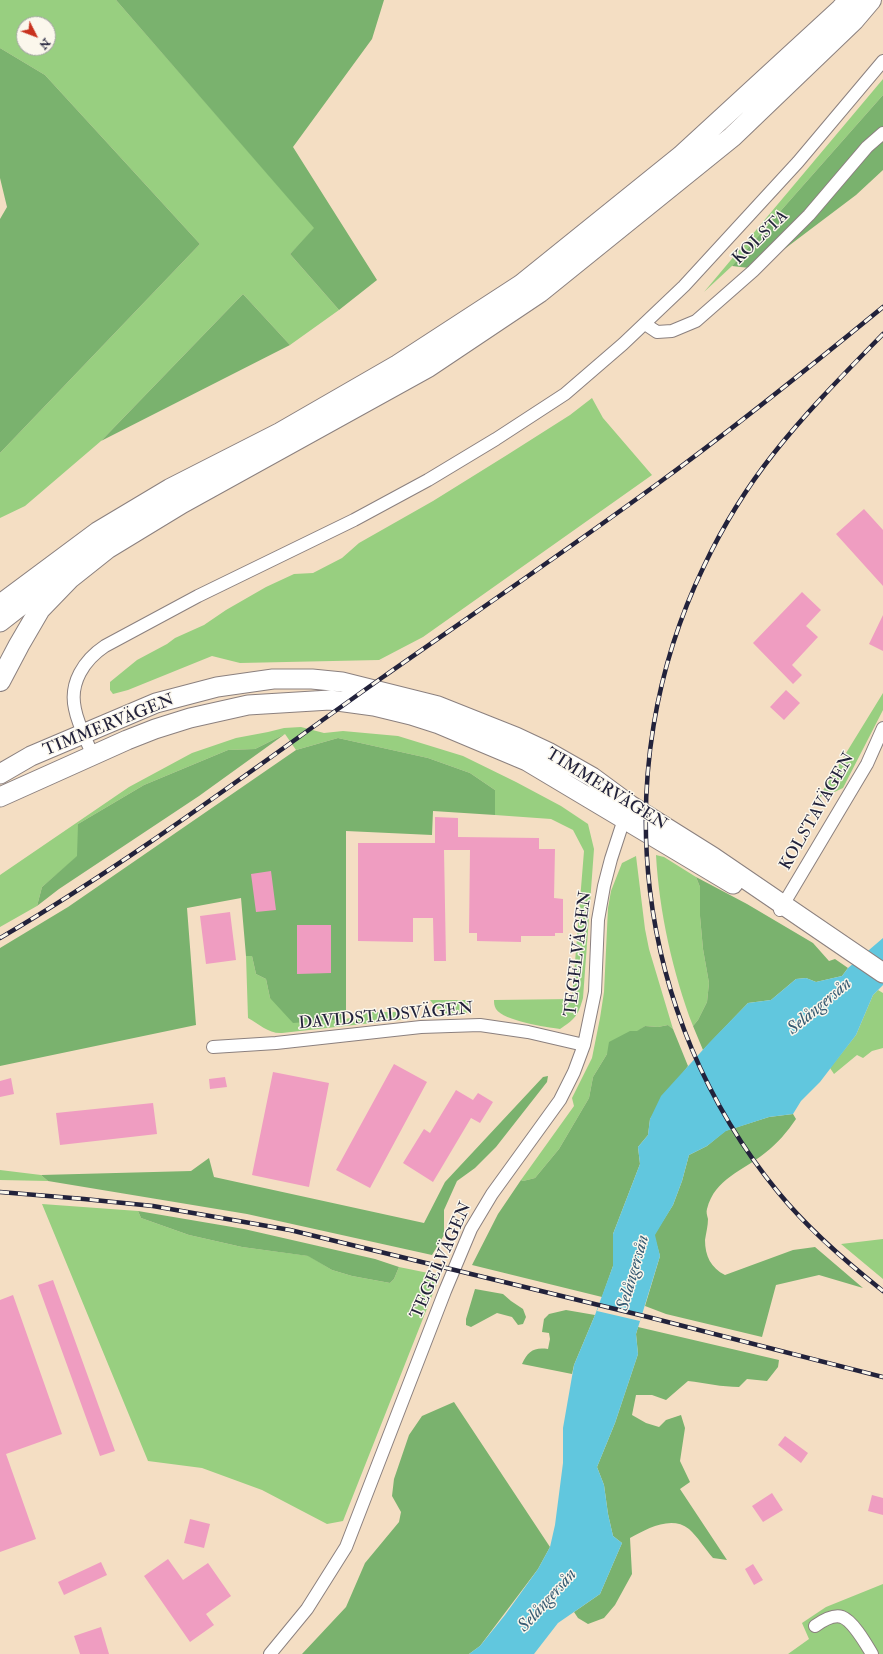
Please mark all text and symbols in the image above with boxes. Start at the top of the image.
north arrow [16,16,56,56]
text: N [36,36,53,52]
street label: KOLSTA [729,206,793,270]
street label: TIMMERVÄGEN [41,690,177,762]
street label: TIMMERVÄGEN [541,744,671,836]
street label: KOLSTAVÄGEN [776,750,860,874]
street label: TEGELVÄGEN [561,890,597,1018]
water label: Selångersån [783,974,857,1040]
street label: DAVIDSTADSVÄGEN [298,999,474,1035]
street label: TEGELVÄGEN [407,1199,477,1323]
water label: Selångersån [613,1233,655,1313]
water label: Selångersån [514,1565,582,1637]

